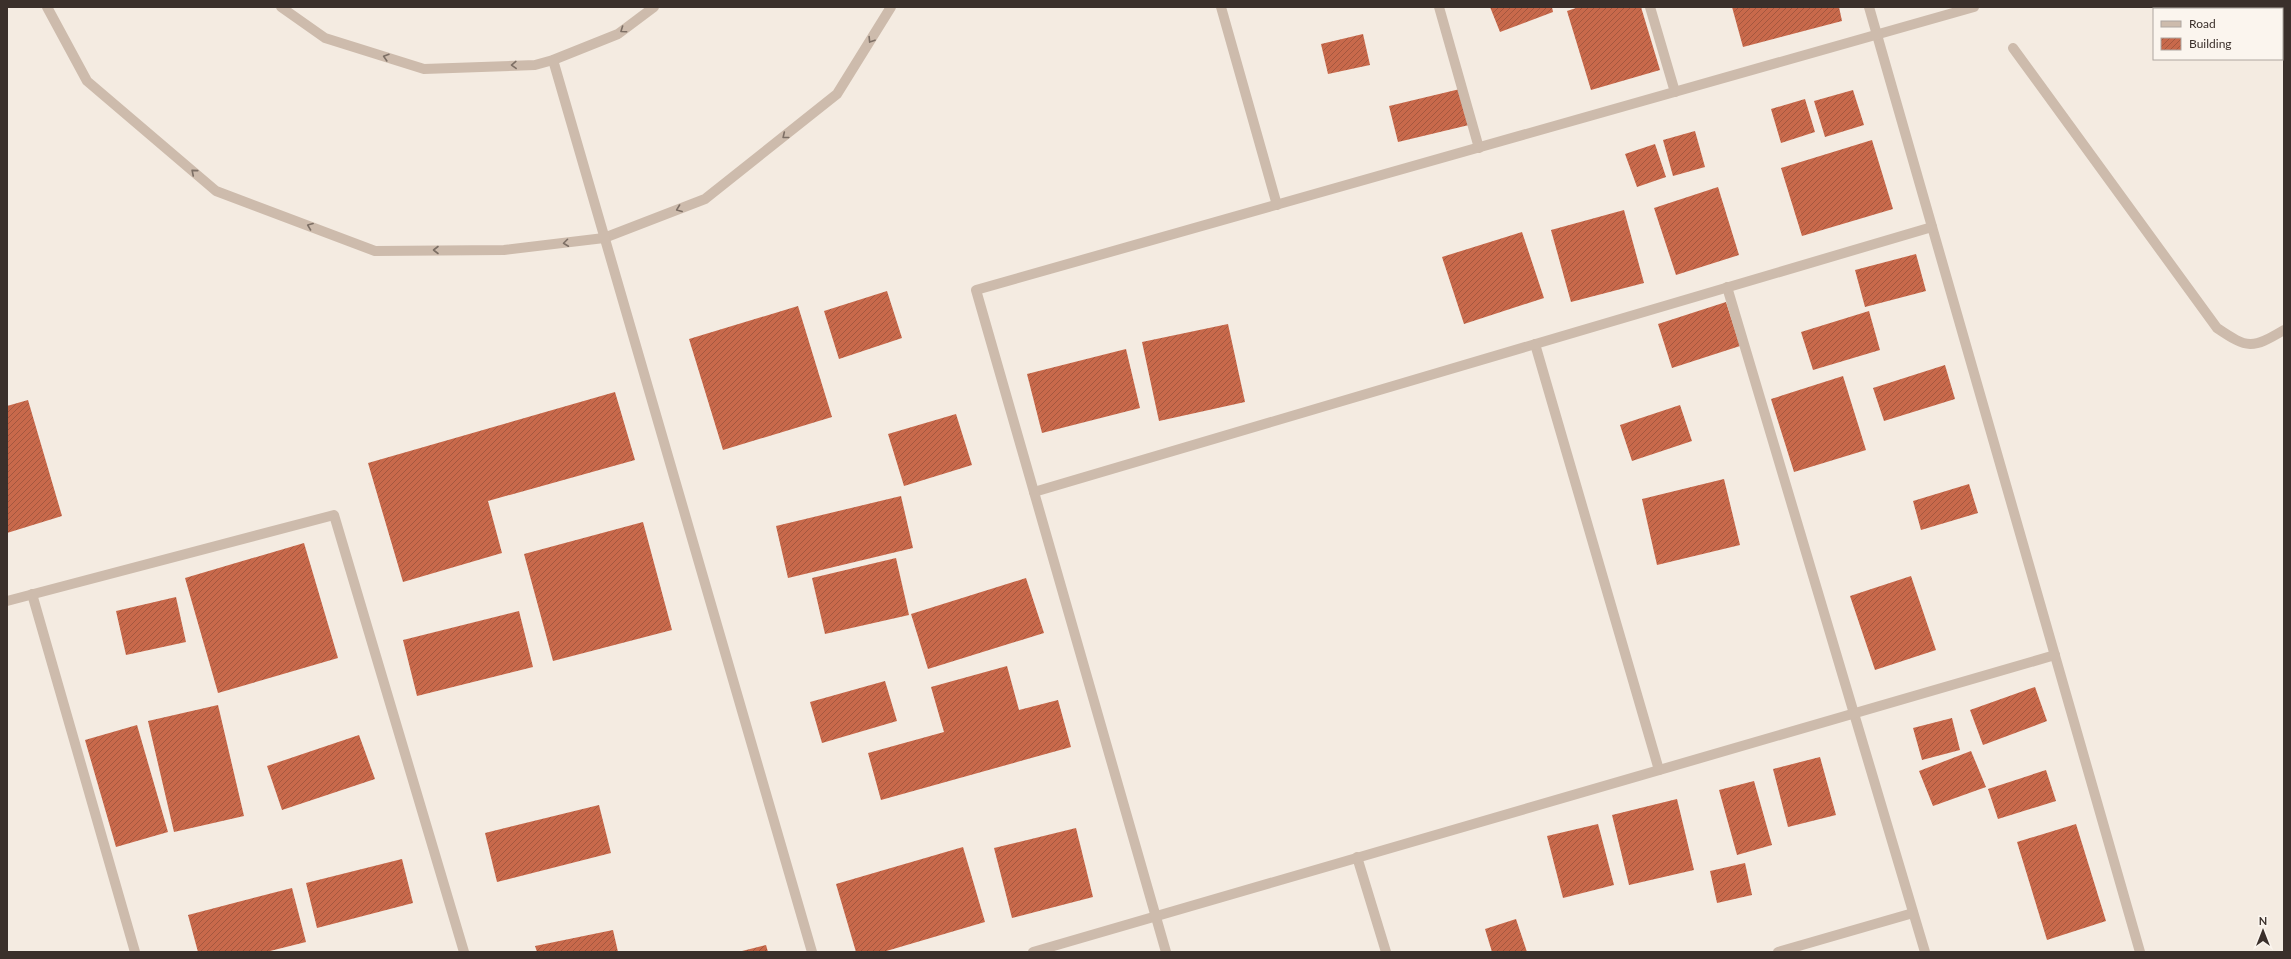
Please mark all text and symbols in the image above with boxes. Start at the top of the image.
legend [2153,8,2283,60]
text: Road [2189,16,2216,31]
one-way arrow [620,25,627,32]
one-way arrow [868,36,875,43]
text: Building [2189,36,2232,51]
one-way arrow [383,53,390,62]
one-way arrow [511,61,517,70]
one-way arrow [782,131,790,138]
one-way arrow [191,169,198,176]
one-way arrow [676,205,683,213]
one-way arrow [307,223,314,231]
one-way arrow [562,238,569,247]
one-way arrow [433,246,439,254]
north arrow [2243,911,2283,951]
text: N [2259,914,2267,927]

